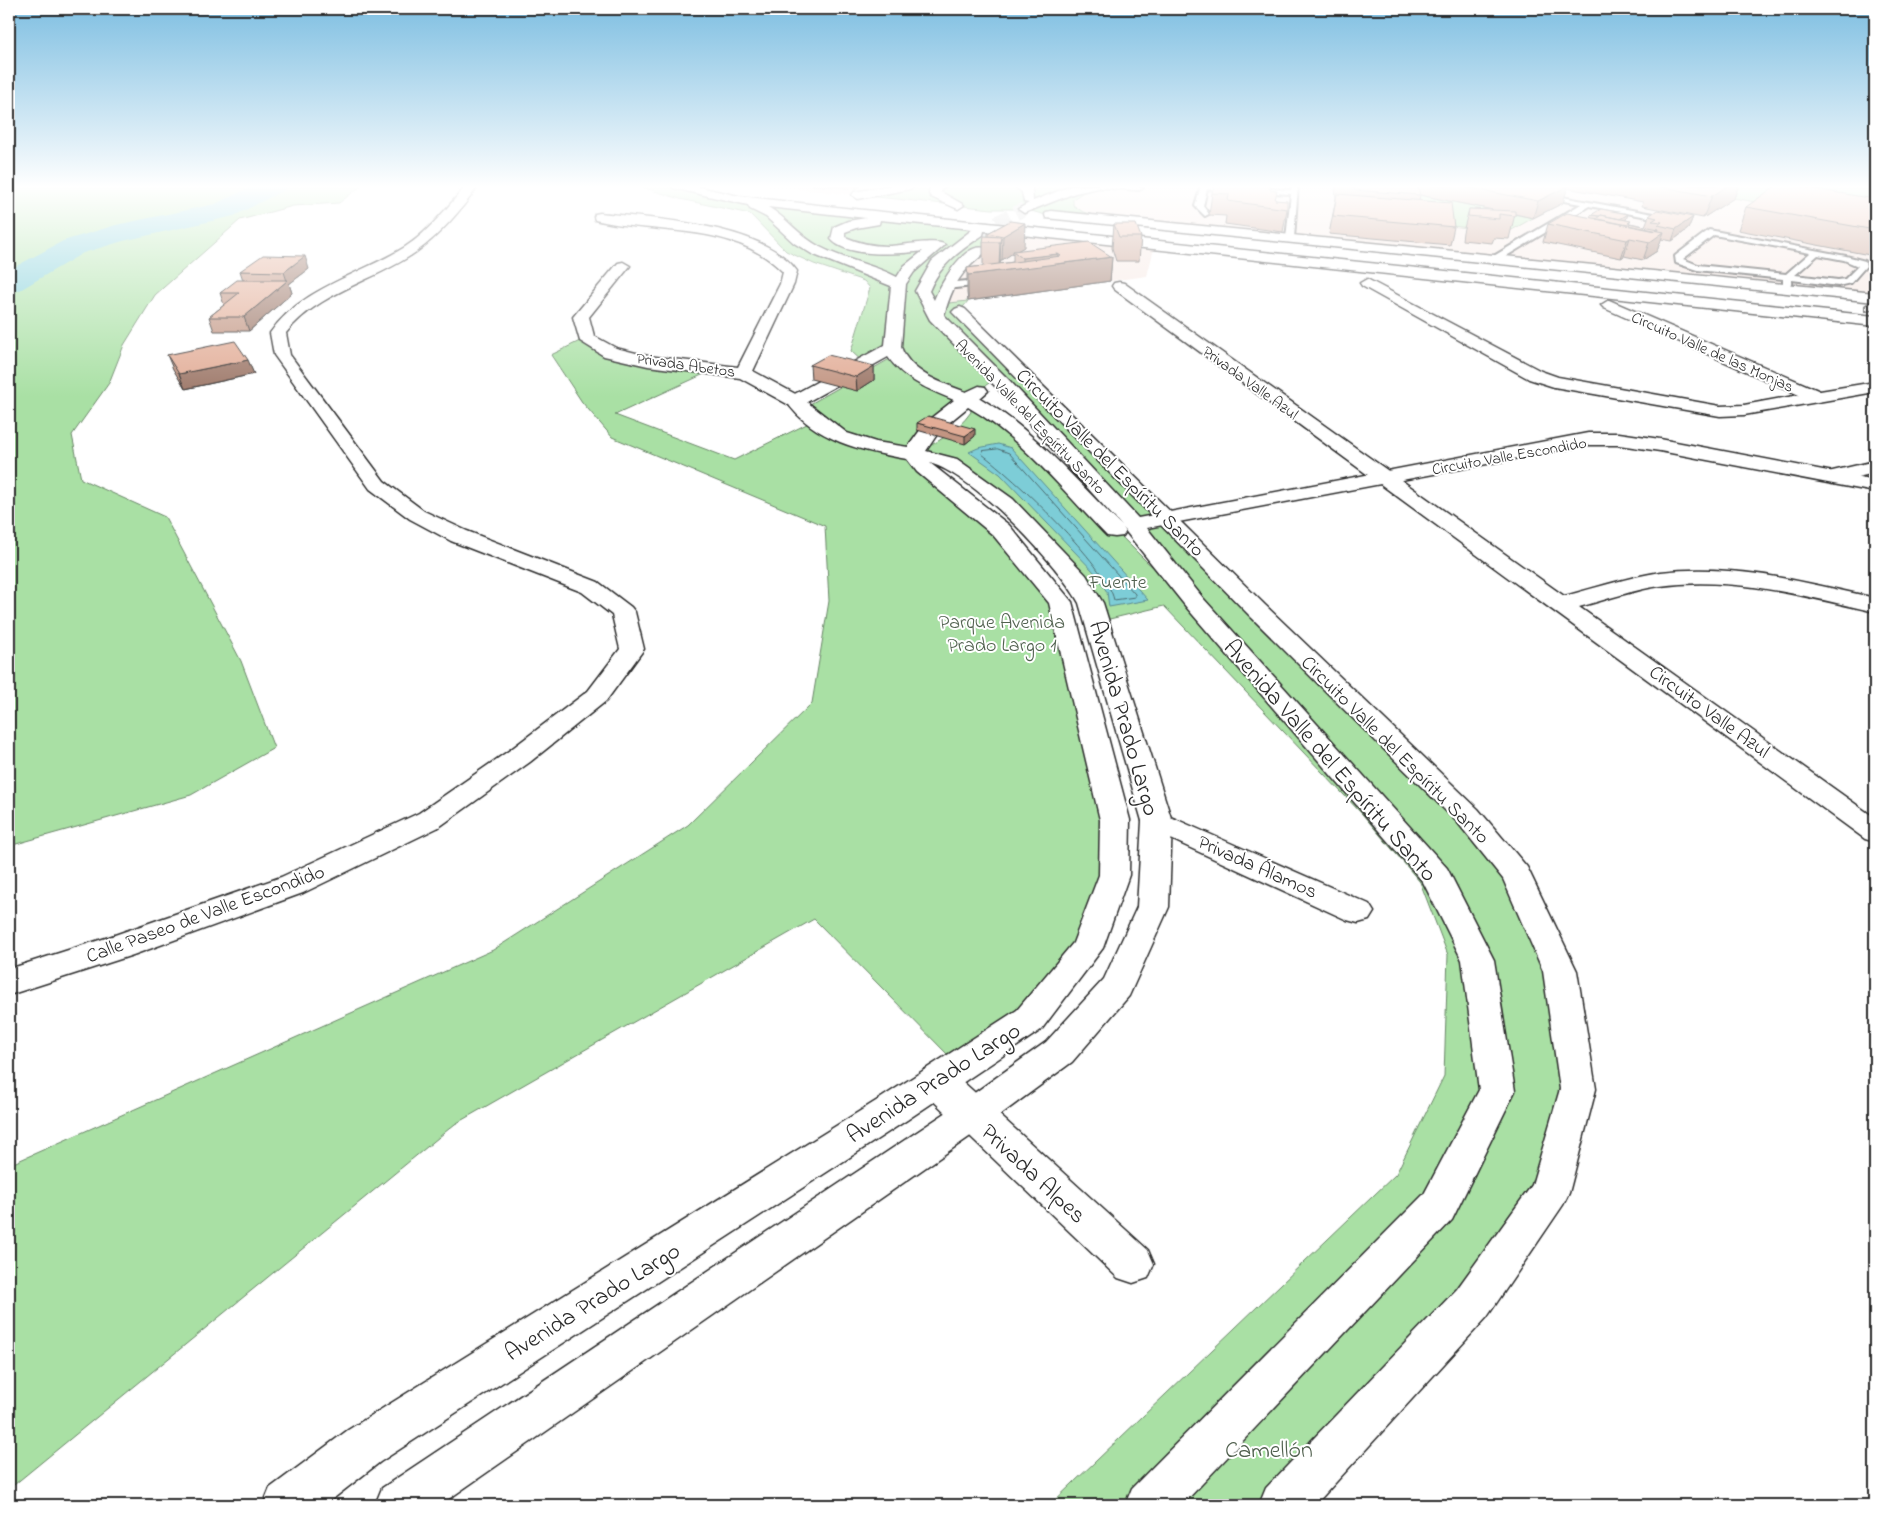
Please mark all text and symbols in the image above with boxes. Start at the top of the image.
street label: Circuito Valle de las Monjas [1627,306,1797,400]
street label: Avenida Valle del Espíritu Santo [949,334,1110,500]
street label: Privada Valle Azul [1197,341,1303,427]
street label: Privada Abetos [635,347,737,385]
street label: Circuito Valle del Espíritu Santo [1008,363,1210,565]
street label: Circuito Valle Escondido [1430,432,1588,482]
park label: Fuente [1088,569,1147,598]
park label: Parque Avenida Prado Largo 1 [939,609,1065,662]
street label: Avenida Prado Largo [1078,617,1167,820]
street label: Avenida Valle del Espíritu Santo [1214,632,1445,891]
street label: Circuito Valle del Espíritu Santo [1293,650,1495,852]
street label: Circuito Valle Azul [1642,659,1775,767]
street label: Privada Álamos [1192,829,1321,908]
street label: Calle Paseo de Valle Escondido [82,859,329,972]
street label: Avenida Prado Largo [840,1015,1028,1154]
street label: Privada Alpes [971,1116,1093,1233]
street label: Avenida Prado Largo [499,1235,688,1371]
park label: Camellón [1225,1434,1313,1469]

